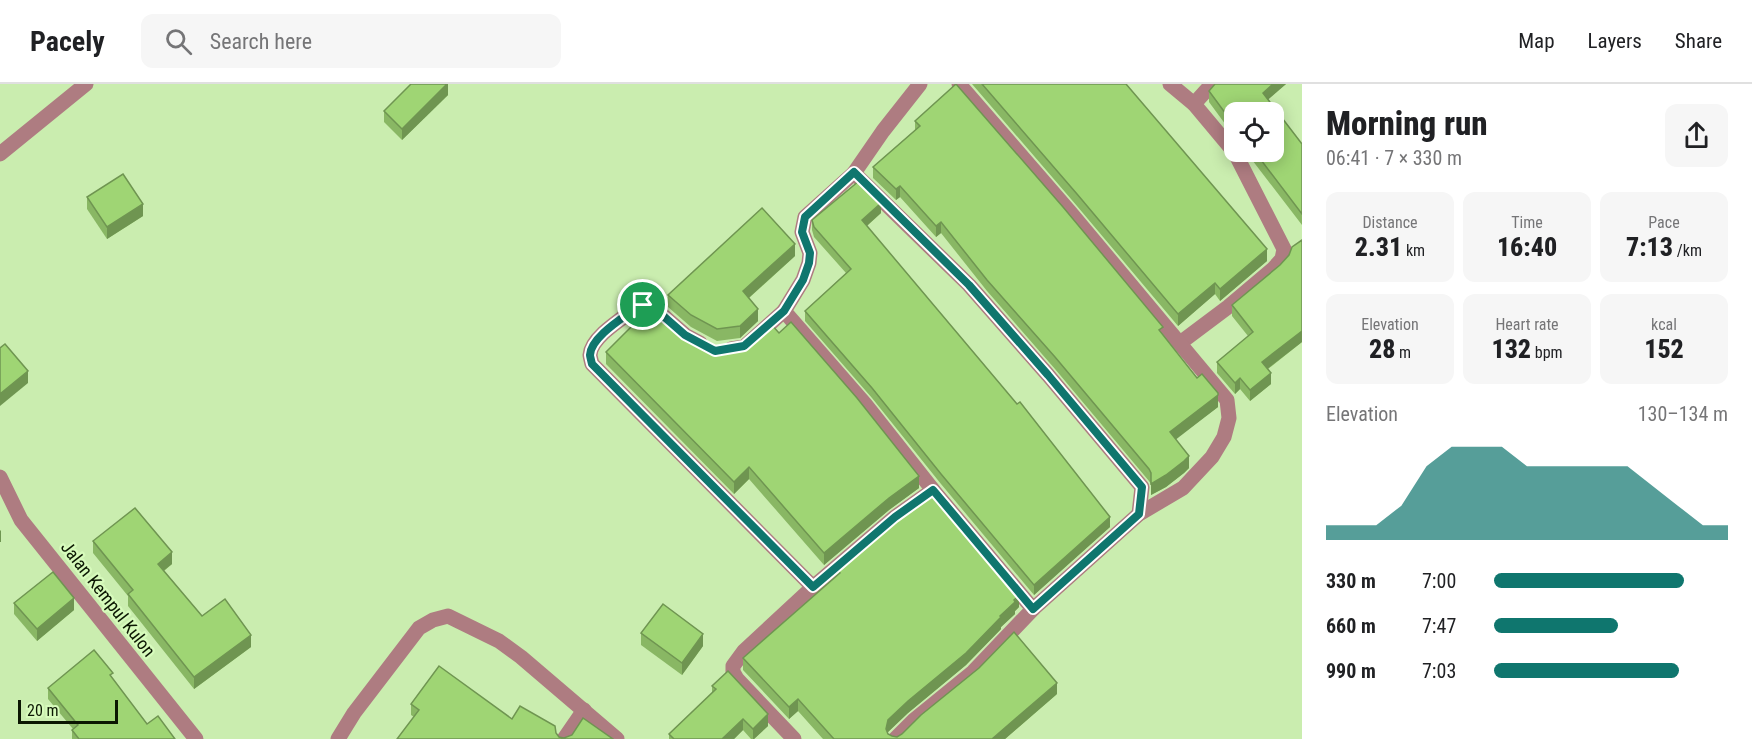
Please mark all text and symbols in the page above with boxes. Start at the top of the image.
search box [141,14,561,68]
text: Pacely [30,25,105,58]
icon: search [162,25,195,58]
text: Search here [210,29,312,54]
text: Map [1518,29,1555,53]
text: Layers [1588,29,1642,53]
text: Share [1675,29,1722,53]
map controls [1224,102,1284,162]
button: locate [1224,102,1284,162]
text: Morning run [1326,104,1488,143]
button: share [1665,104,1728,167]
text: 06:41 · 7 × 330 m [1326,146,1462,170]
text: Distance [1362,213,1418,232]
text: Time [1511,213,1543,232]
text: Pace [1648,213,1680,232]
text: 2.31 [1355,232,1402,262]
text: 16:40 [1497,232,1557,262]
text: 7:13 [1626,232,1673,262]
text: km [1402,241,1425,260]
text: /km [1673,241,1702,260]
pin [617,279,668,330]
icon: arrive [626,288,659,321]
text: Elevation [1361,315,1419,334]
text: Heart rate [1495,315,1559,334]
text: kcal [1651,315,1677,334]
text: 28 [1369,334,1395,364]
text: 132 [1491,334,1531,364]
text: 152 [1644,334,1684,364]
text: m [1395,343,1411,362]
text: bpm [1531,343,1563,362]
text: Elevation [1326,402,1398,426]
text: 130–134 m [1638,402,1728,426]
street label: Jalan Kempul Kulon [57,537,160,661]
text: 330 m [1326,569,1376,593]
text: 7:00 [1422,569,1456,593]
text: 660 m [1326,614,1376,638]
text: 7:47 [1422,614,1456,638]
text: 990 m [1326,659,1376,683]
text: 7:03 [1422,659,1456,683]
scale bar [18,697,118,724]
text: 20 m [27,701,59,720]

